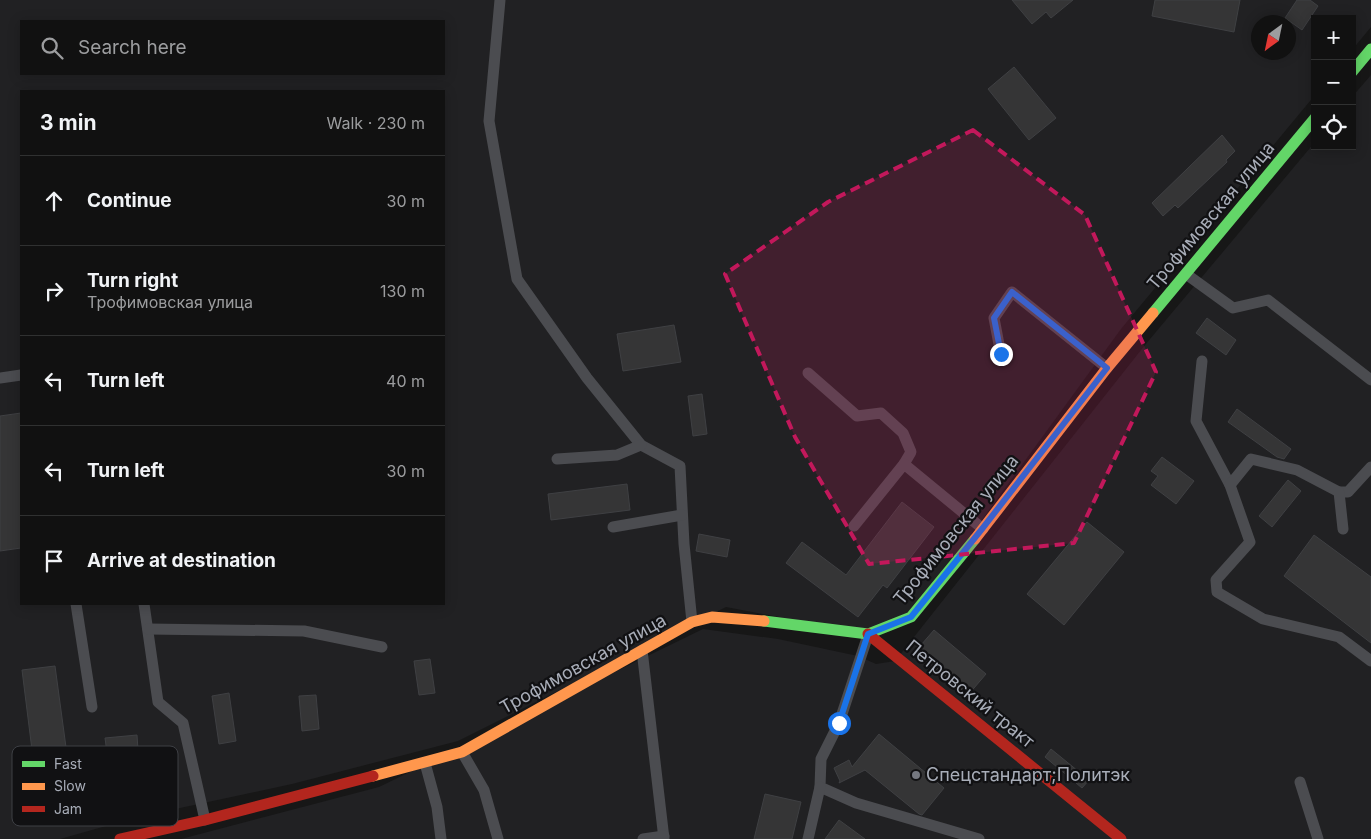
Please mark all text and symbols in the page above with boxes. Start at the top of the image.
north arrow [1251,15,1296,60]
map controls [1311,15,1356,150]
button: + [1311,15,1356,60]
search box [20,20,445,75]
icon: search [38,34,66,62]
text: Search here [78,36,187,59]
button: − [1311,60,1356,105]
button: locate [1311,105,1356,150]
text: 3 min [40,110,96,135]
text: Walk · 230 m [327,113,425,133]
street label: Трофимовская улица [1143,137,1279,294]
icon: ahead [40,187,68,215]
text: Continue [87,189,172,212]
text: 30 m [387,191,425,211]
text: Turn right [87,269,178,292]
icon: right [40,277,68,305]
text: 130 m [380,281,425,301]
text: Трофимовская улица [87,292,253,312]
route end [990,343,1013,366]
icon: left [40,367,68,395]
text: Turn left [87,369,165,392]
text: 40 m [386,371,425,391]
street label: Трофимовская улица [889,451,1022,609]
icon: left [40,457,68,485]
text: Turn left [87,459,165,482]
text: 30 m [387,461,425,481]
icon: arrive [40,547,68,575]
text: Arrive at destination [87,549,276,572]
street label: Трофимовская улица [496,609,669,718]
street label: Петровский тракт [902,635,1039,752]
route start [828,712,851,735]
legend [12,746,178,826]
text: Fast [54,755,82,772]
place label: Спецстандарт;Политэк [926,764,1130,785]
marker: Спецстандарт;Политэк [910,769,922,781]
text: Slow [54,777,86,794]
text: Jam [54,800,82,817]

